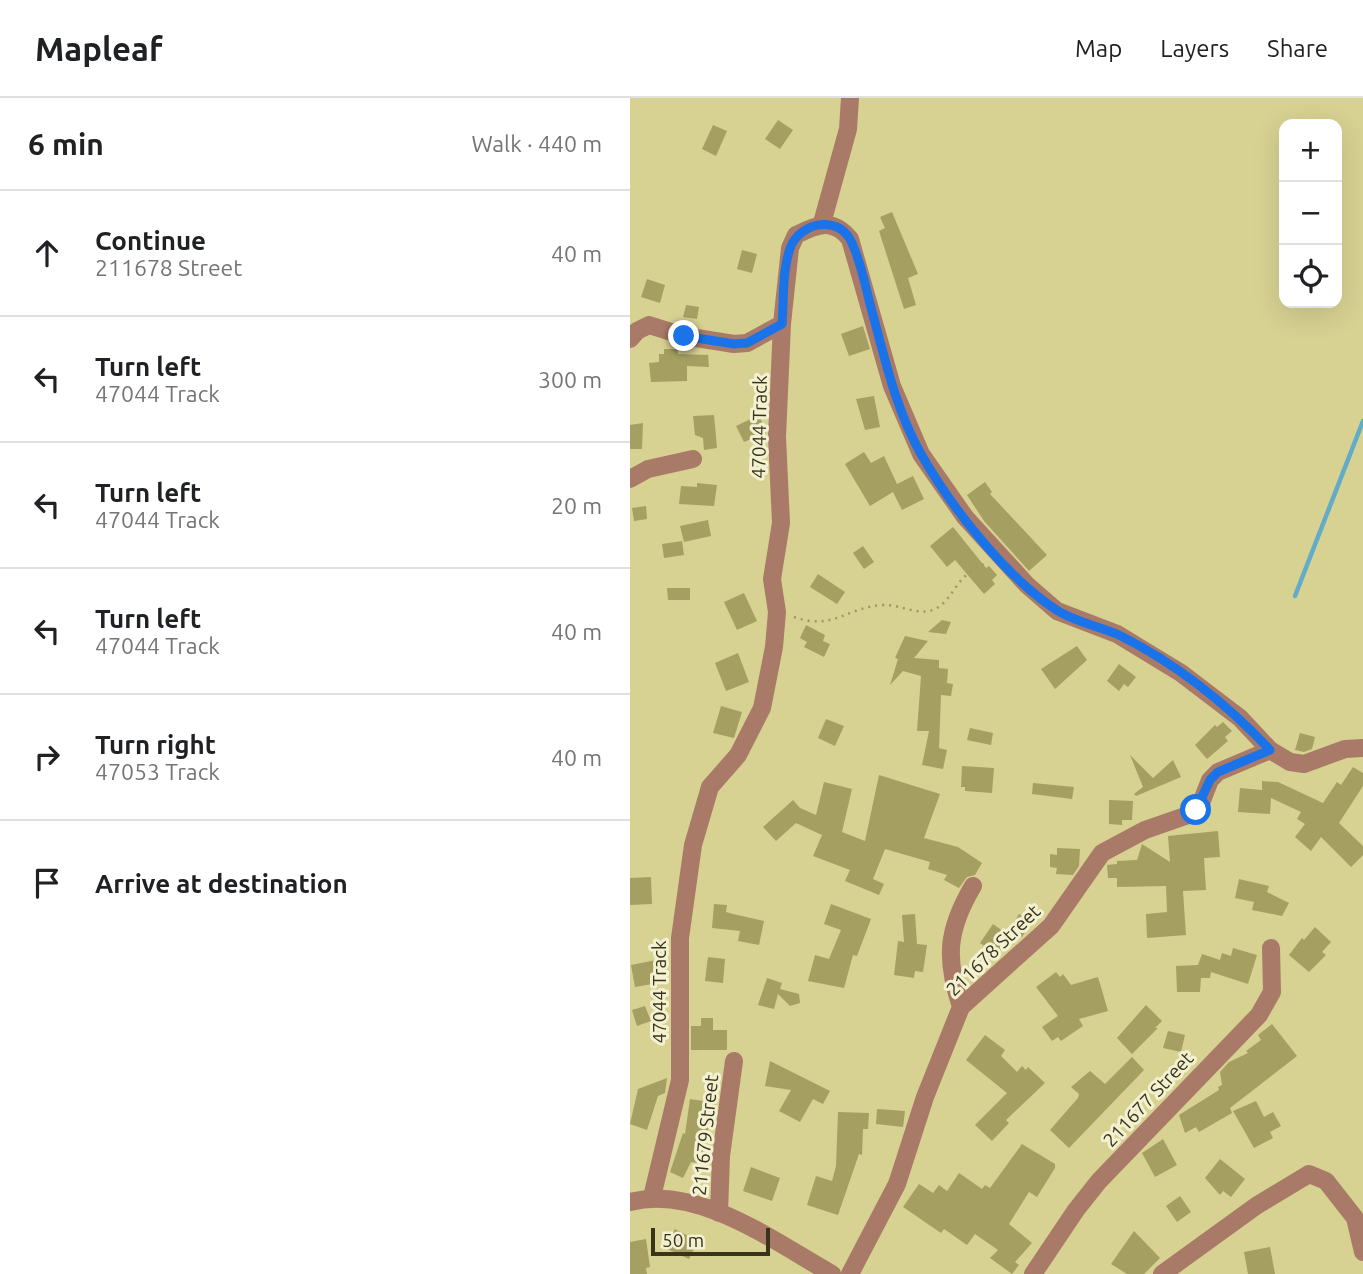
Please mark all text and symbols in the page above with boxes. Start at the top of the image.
text: Mapleaf [35,30,163,67]
text: Map [1075,35,1122,62]
text: Layers [1160,35,1229,62]
text: Share [1267,35,1328,62]
map controls [1279,119,1342,308]
button: + [1279,119,1342,182]
text: 6 min [28,127,104,161]
text: Walk · 440 m [471,131,602,156]
button: − [1279,182,1342,245]
text: Continue [95,226,206,255]
icon: ahead [28,234,66,272]
text: 40 m [551,241,602,266]
button: locate [1279,245,1342,308]
text: 211678 Street [95,255,242,280]
route end [668,320,699,351]
text: Turn left [95,352,201,381]
icon: left [28,360,66,398]
text: 300 m [538,367,602,392]
street label: 47044 Track [747,375,771,479]
text: 47044 Track [95,381,220,406]
text: Turn left [95,478,201,507]
icon: left [28,486,66,524]
text: 20 m [551,493,602,518]
text: 47044 Track [95,507,220,532]
text: Turn left [95,604,201,633]
icon: left [28,612,66,650]
text: 40 m [551,619,602,644]
text: 47044 Track [95,633,220,658]
text: Turn right [95,730,216,759]
icon: right [28,738,66,776]
text: 40 m [551,745,602,770]
text: 47053 Track [95,759,220,784]
route start [1180,794,1211,825]
icon: arrive [28,864,66,902]
text: Arrive at destination [95,869,348,898]
street label: 211678 Street [942,899,1045,1000]
street label: 47044 Track [648,940,670,1044]
street label: 211677 Street [1098,1047,1198,1151]
street label: 211679 Street [688,1073,722,1197]
scale bar [651,1225,770,1257]
text: 50 m [662,1229,704,1251]

